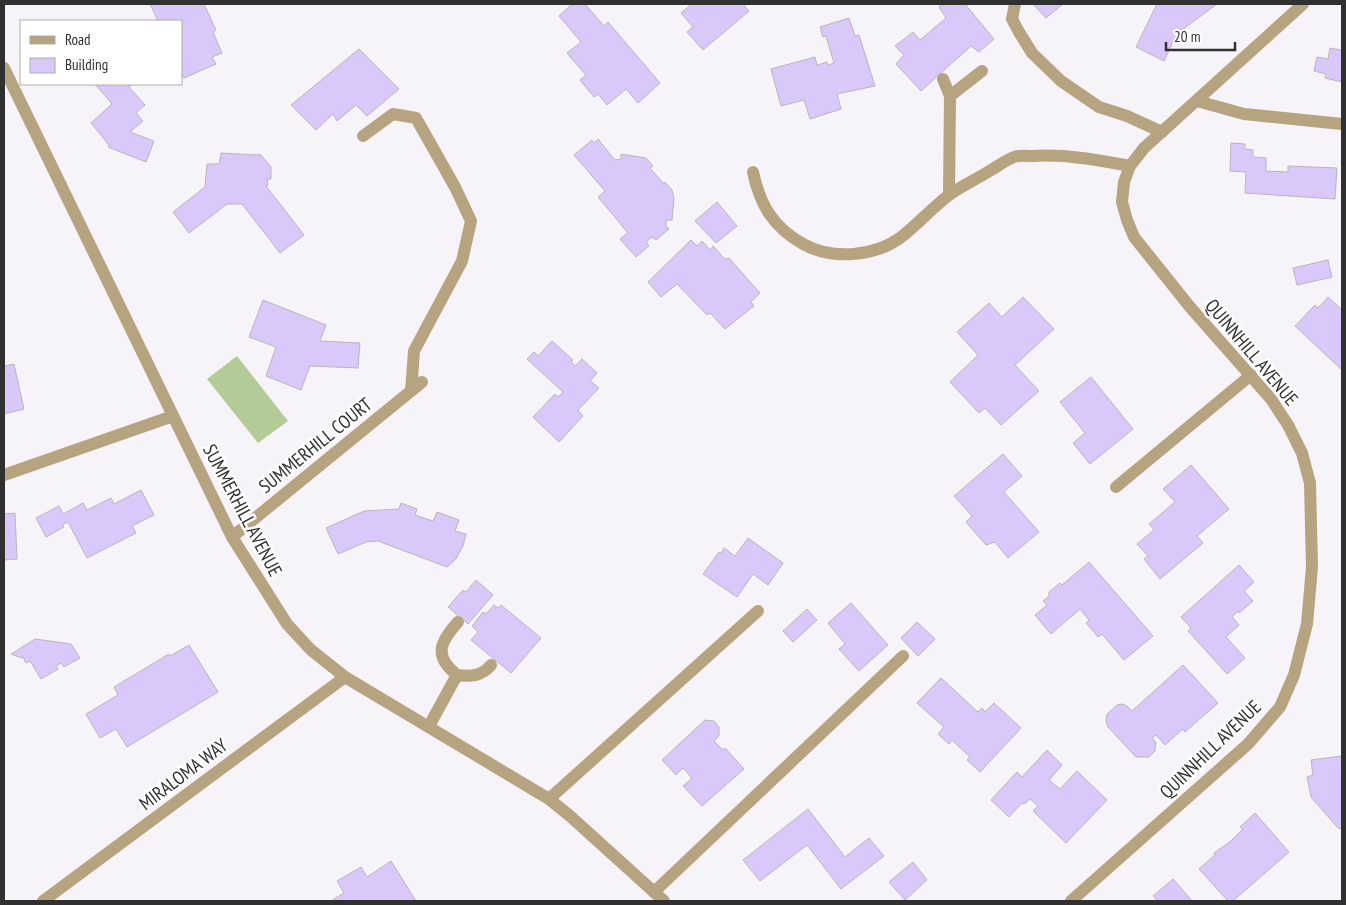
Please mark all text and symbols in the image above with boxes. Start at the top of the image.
legend [20,20,182,85]
scale bar [1166,20,1235,52]
text: 20 m [1174,27,1200,46]
text: Road [65,30,91,49]
text: Building [65,55,108,74]
street label: QUINNHILL AVENUE [1200,294,1304,410]
street label: SUMMERHILL COURT [254,392,377,498]
street label: SUMMERHILL AVENUE [198,440,288,580]
street label: QUINNHILL AVENUE [1154,695,1266,803]
street label: MIRALOMA WAY [134,733,232,815]

